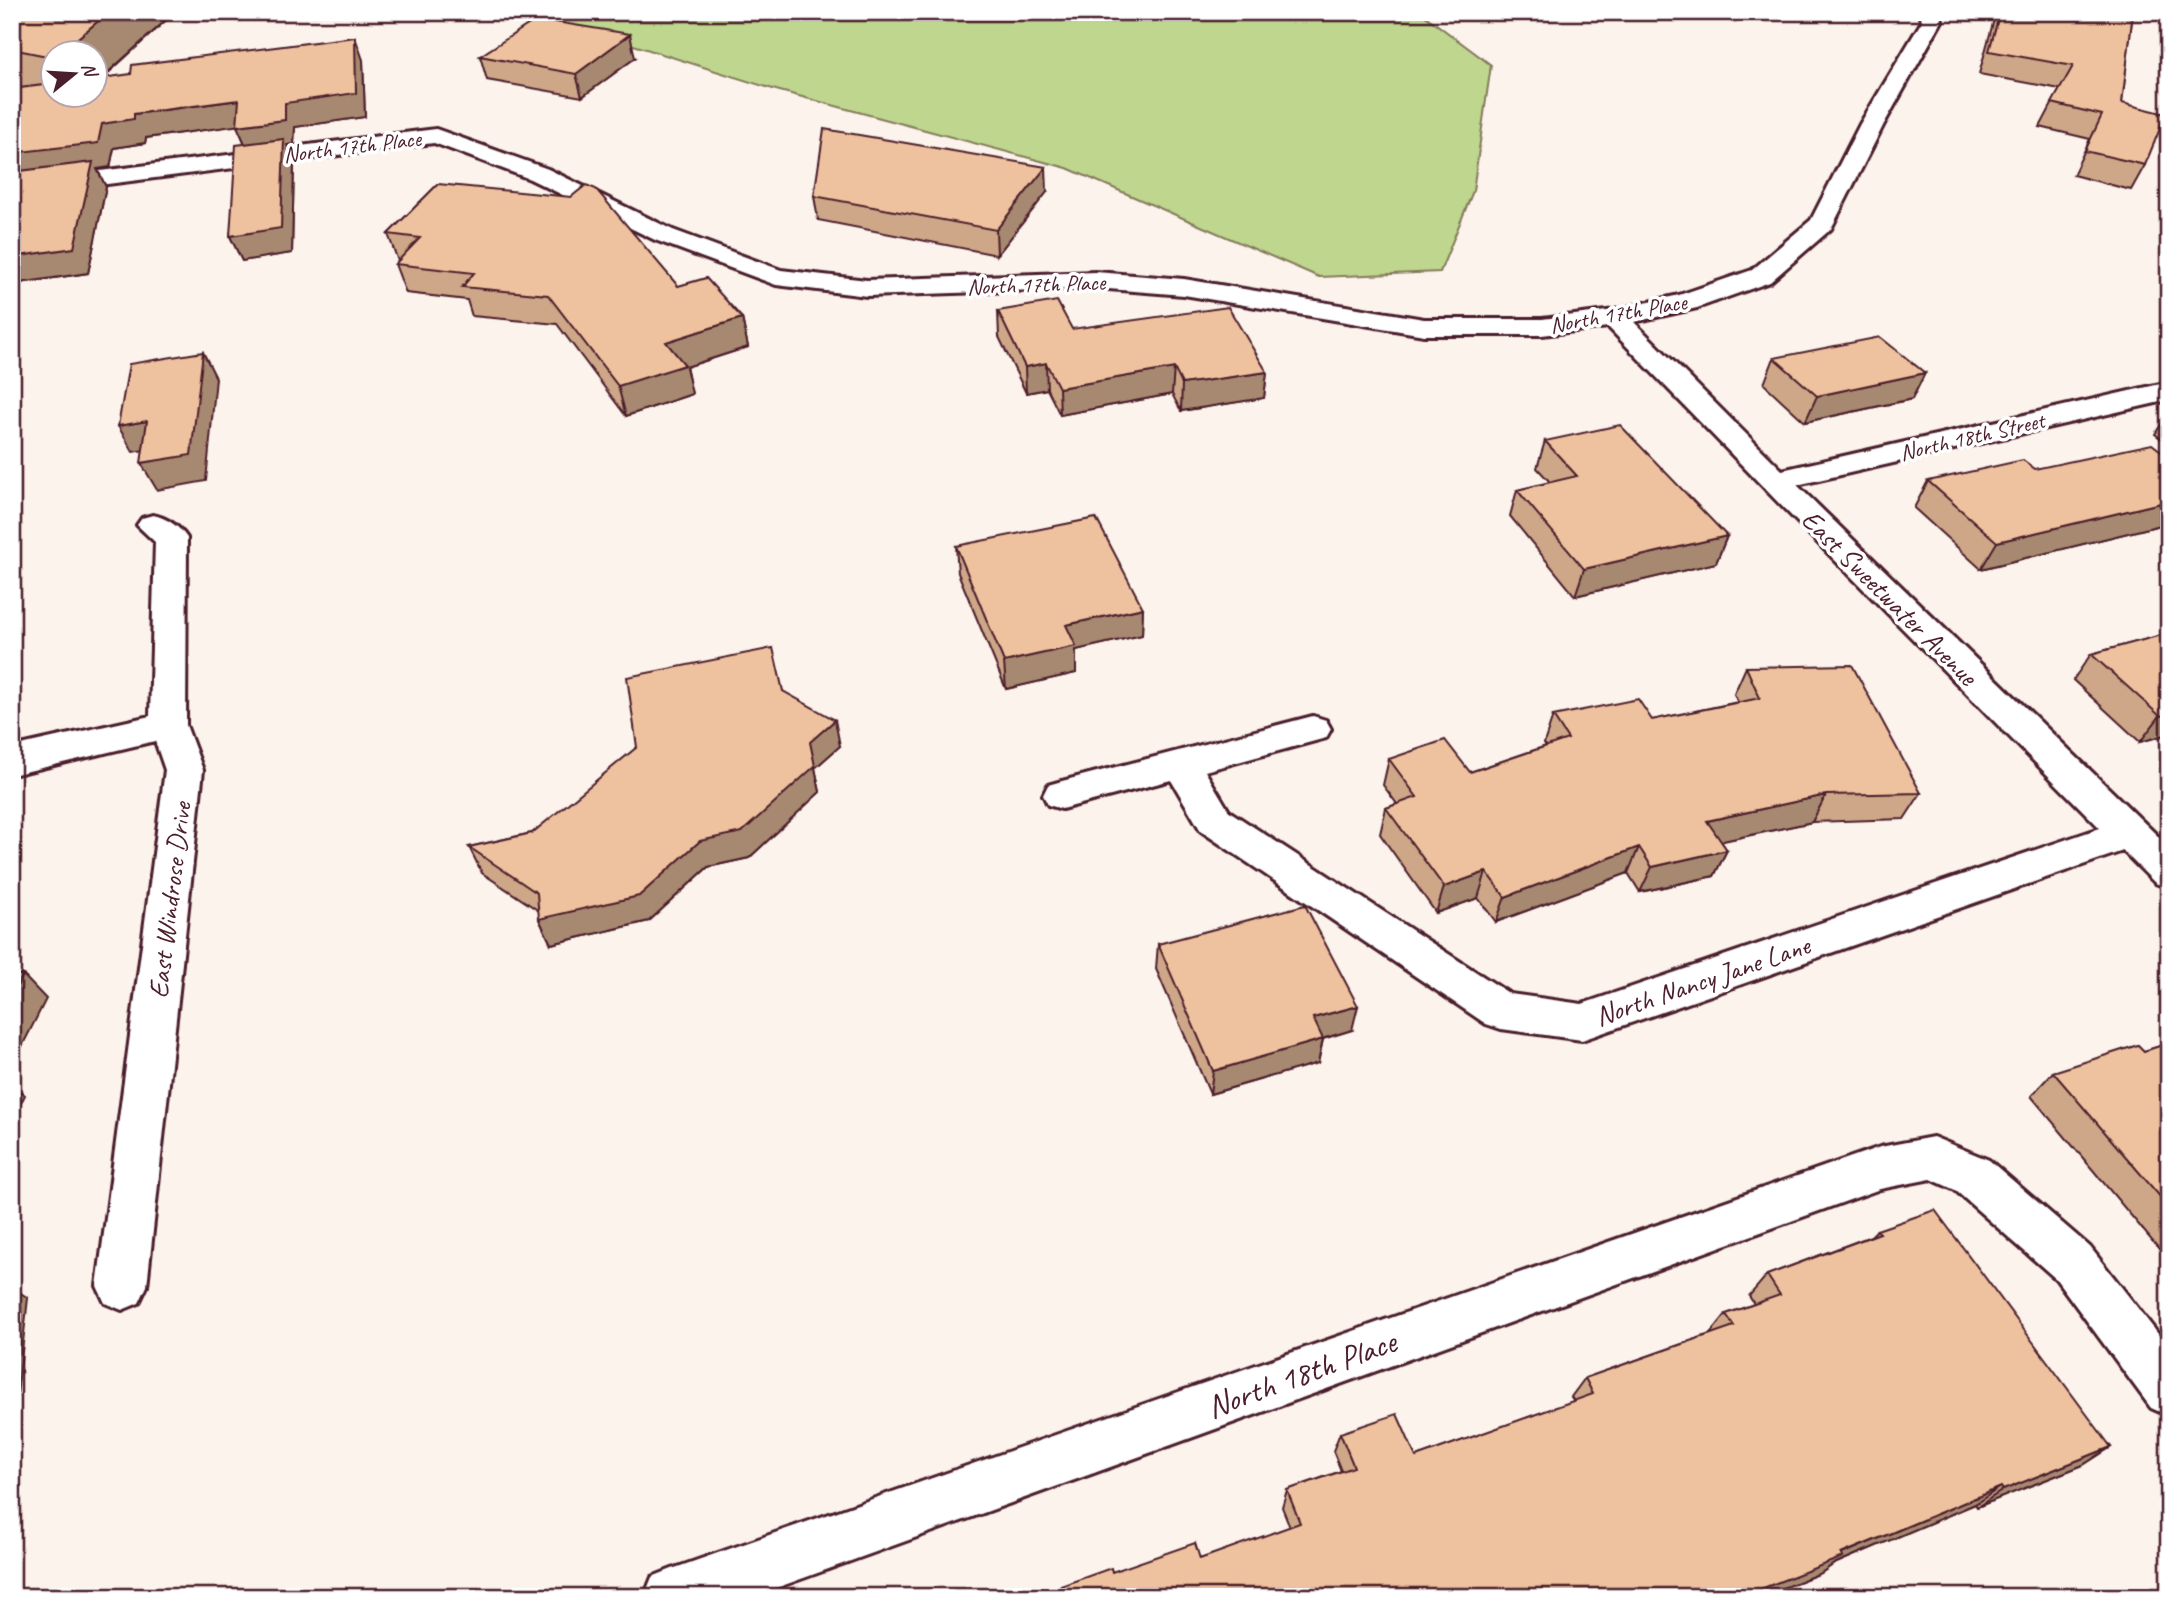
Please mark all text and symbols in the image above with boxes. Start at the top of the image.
north arrow [38,38,108,108]
text: N [76,60,103,81]
street label: North 17th Place [282,123,424,169]
street label: North 17th Place [966,268,1107,301]
street label: North 17th Place [1547,287,1690,340]
street label: North 18th Street [1897,405,2050,467]
street label: East Sweetwater Avenue [1794,502,1986,694]
street label: East Windrose Drive [140,798,199,1000]
street label: North Nancy Jane Lane [1590,927,1816,1034]
street label: North 18th Place [1201,1319,1404,1428]

